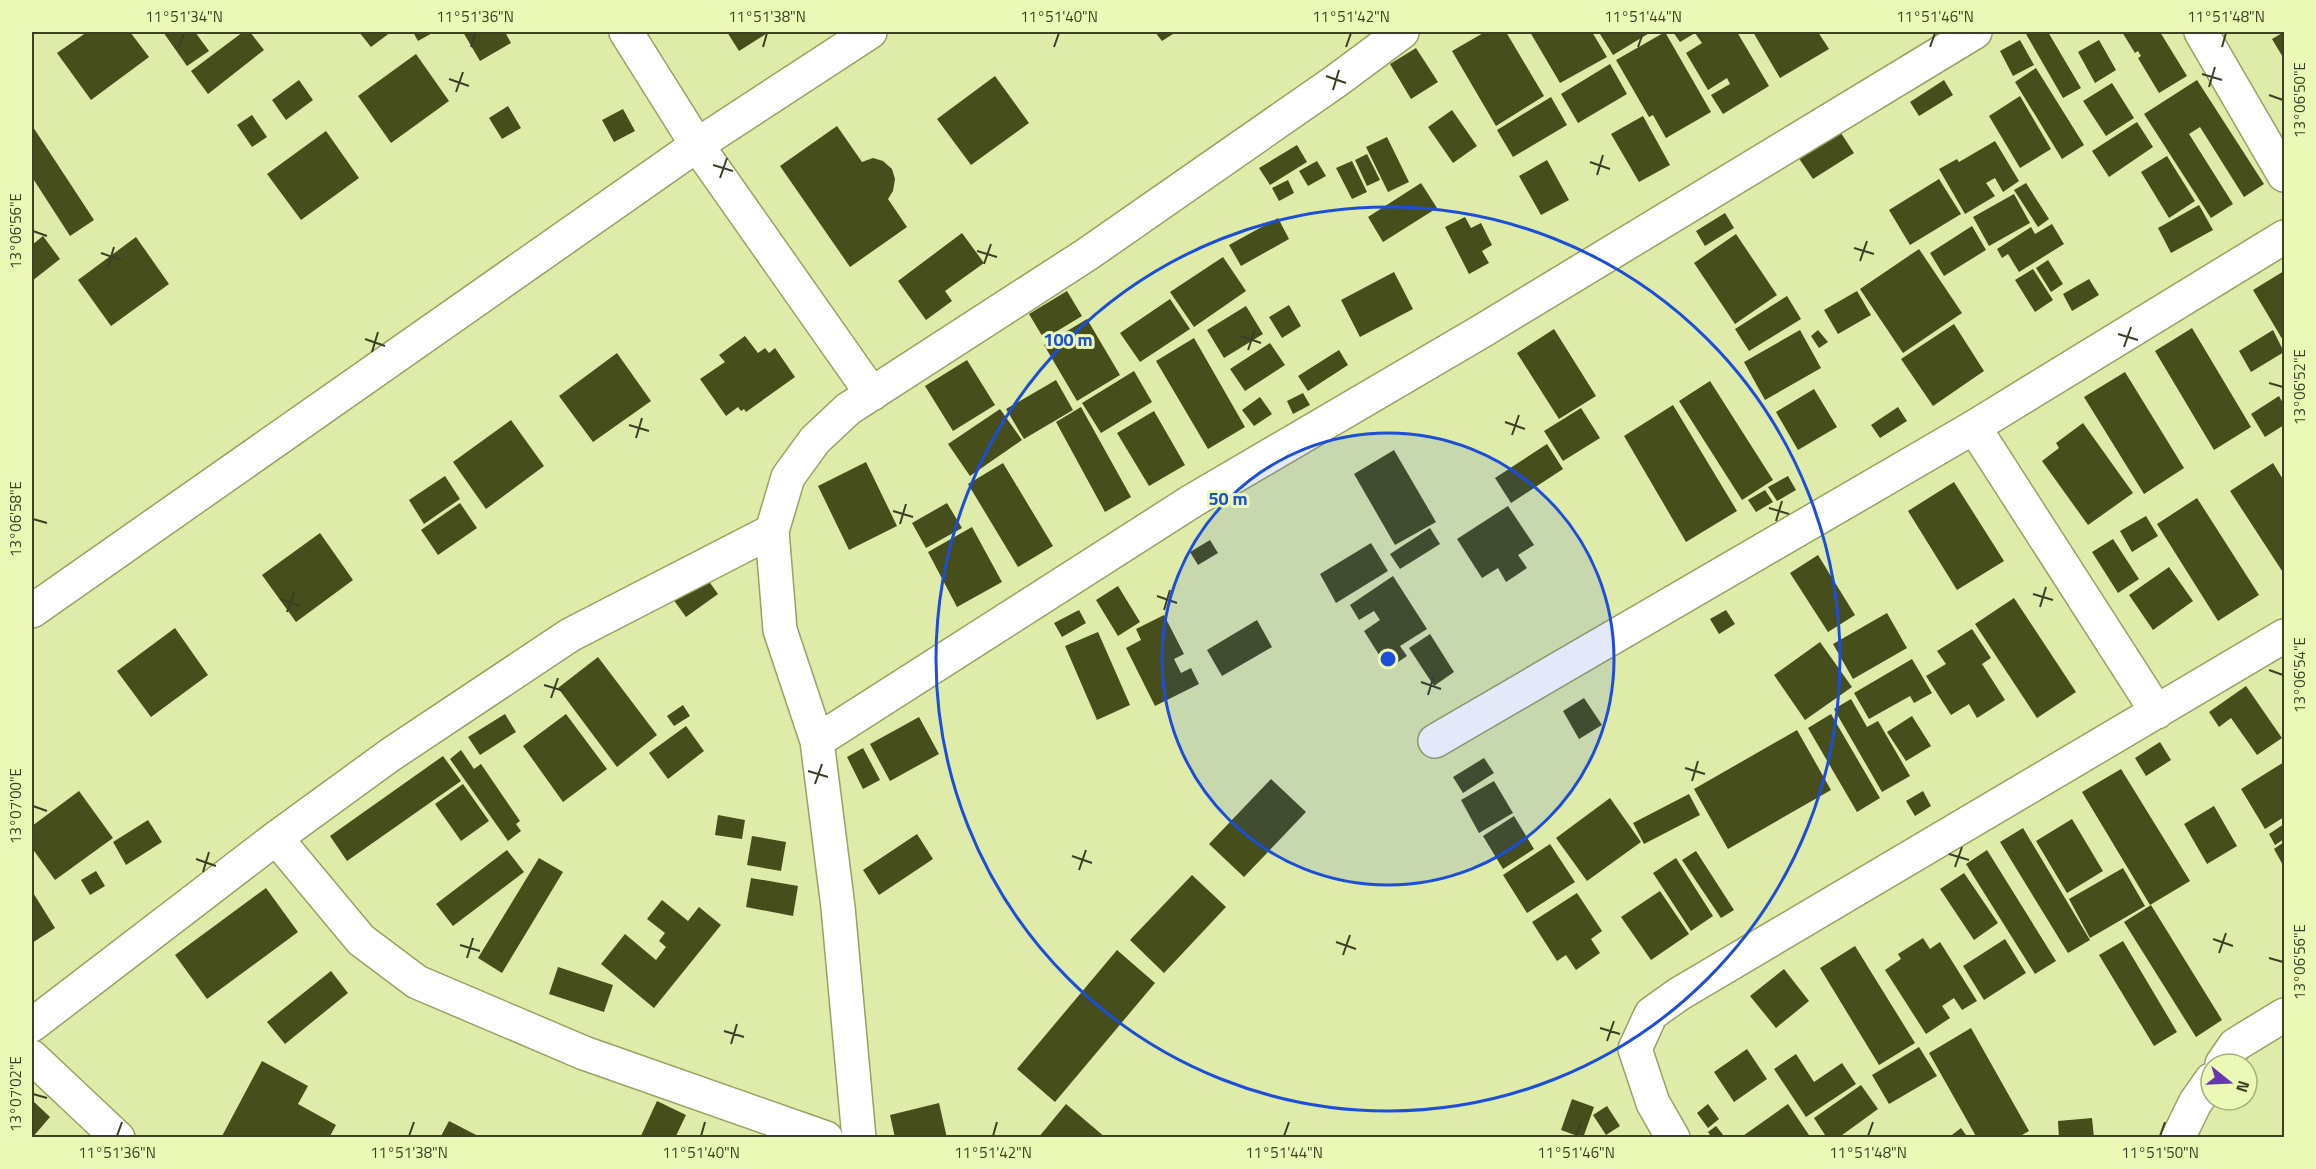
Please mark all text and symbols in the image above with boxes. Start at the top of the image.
text: 11°51'34"N [145,5,223,28]
text: 11°51'36"N [436,5,514,28]
text: 11°51'38"N [728,5,806,28]
text: 11°51'40"N [1020,5,1098,28]
text: 11°51'42"N [1312,5,1390,28]
text: 11°51'44"N [1604,5,1682,28]
text: 11°51'46"N [1896,5,1974,28]
text: 11°51'48"N [2187,5,2265,28]
text: 13°06'50"E [2288,62,2311,138]
text: 13°06'56"E [4,193,27,269]
text: 100 m [1043,326,1093,353]
text: 13°06'52"E [2288,349,2311,425]
text: 13°06'58"E [4,481,27,557]
text: 50 m [1208,485,1248,512]
text: 13°06'54"E [2288,637,2311,713]
centre of rings [1378,649,1398,669]
text: 13°07'00"E [4,768,27,844]
text: 13°06'56"E [2288,924,2311,1000]
north arrow [2199,1052,2259,1112]
text: 13°07'02"E [4,1056,27,1132]
text: N [2230,1078,2256,1096]
text: 11°51'36"N [78,1141,156,1164]
text: 11°51'38"N [370,1141,448,1164]
text: 11°51'40"N [662,1141,740,1164]
text: 11°51'42"N [954,1141,1032,1164]
text: 11°51'44"N [1245,1141,1323,1164]
text: 11°51'46"N [1537,1141,1615,1164]
text: 11°51'48"N [1829,1141,1907,1164]
text: 11°51'50"N [2121,1141,2199,1164]

